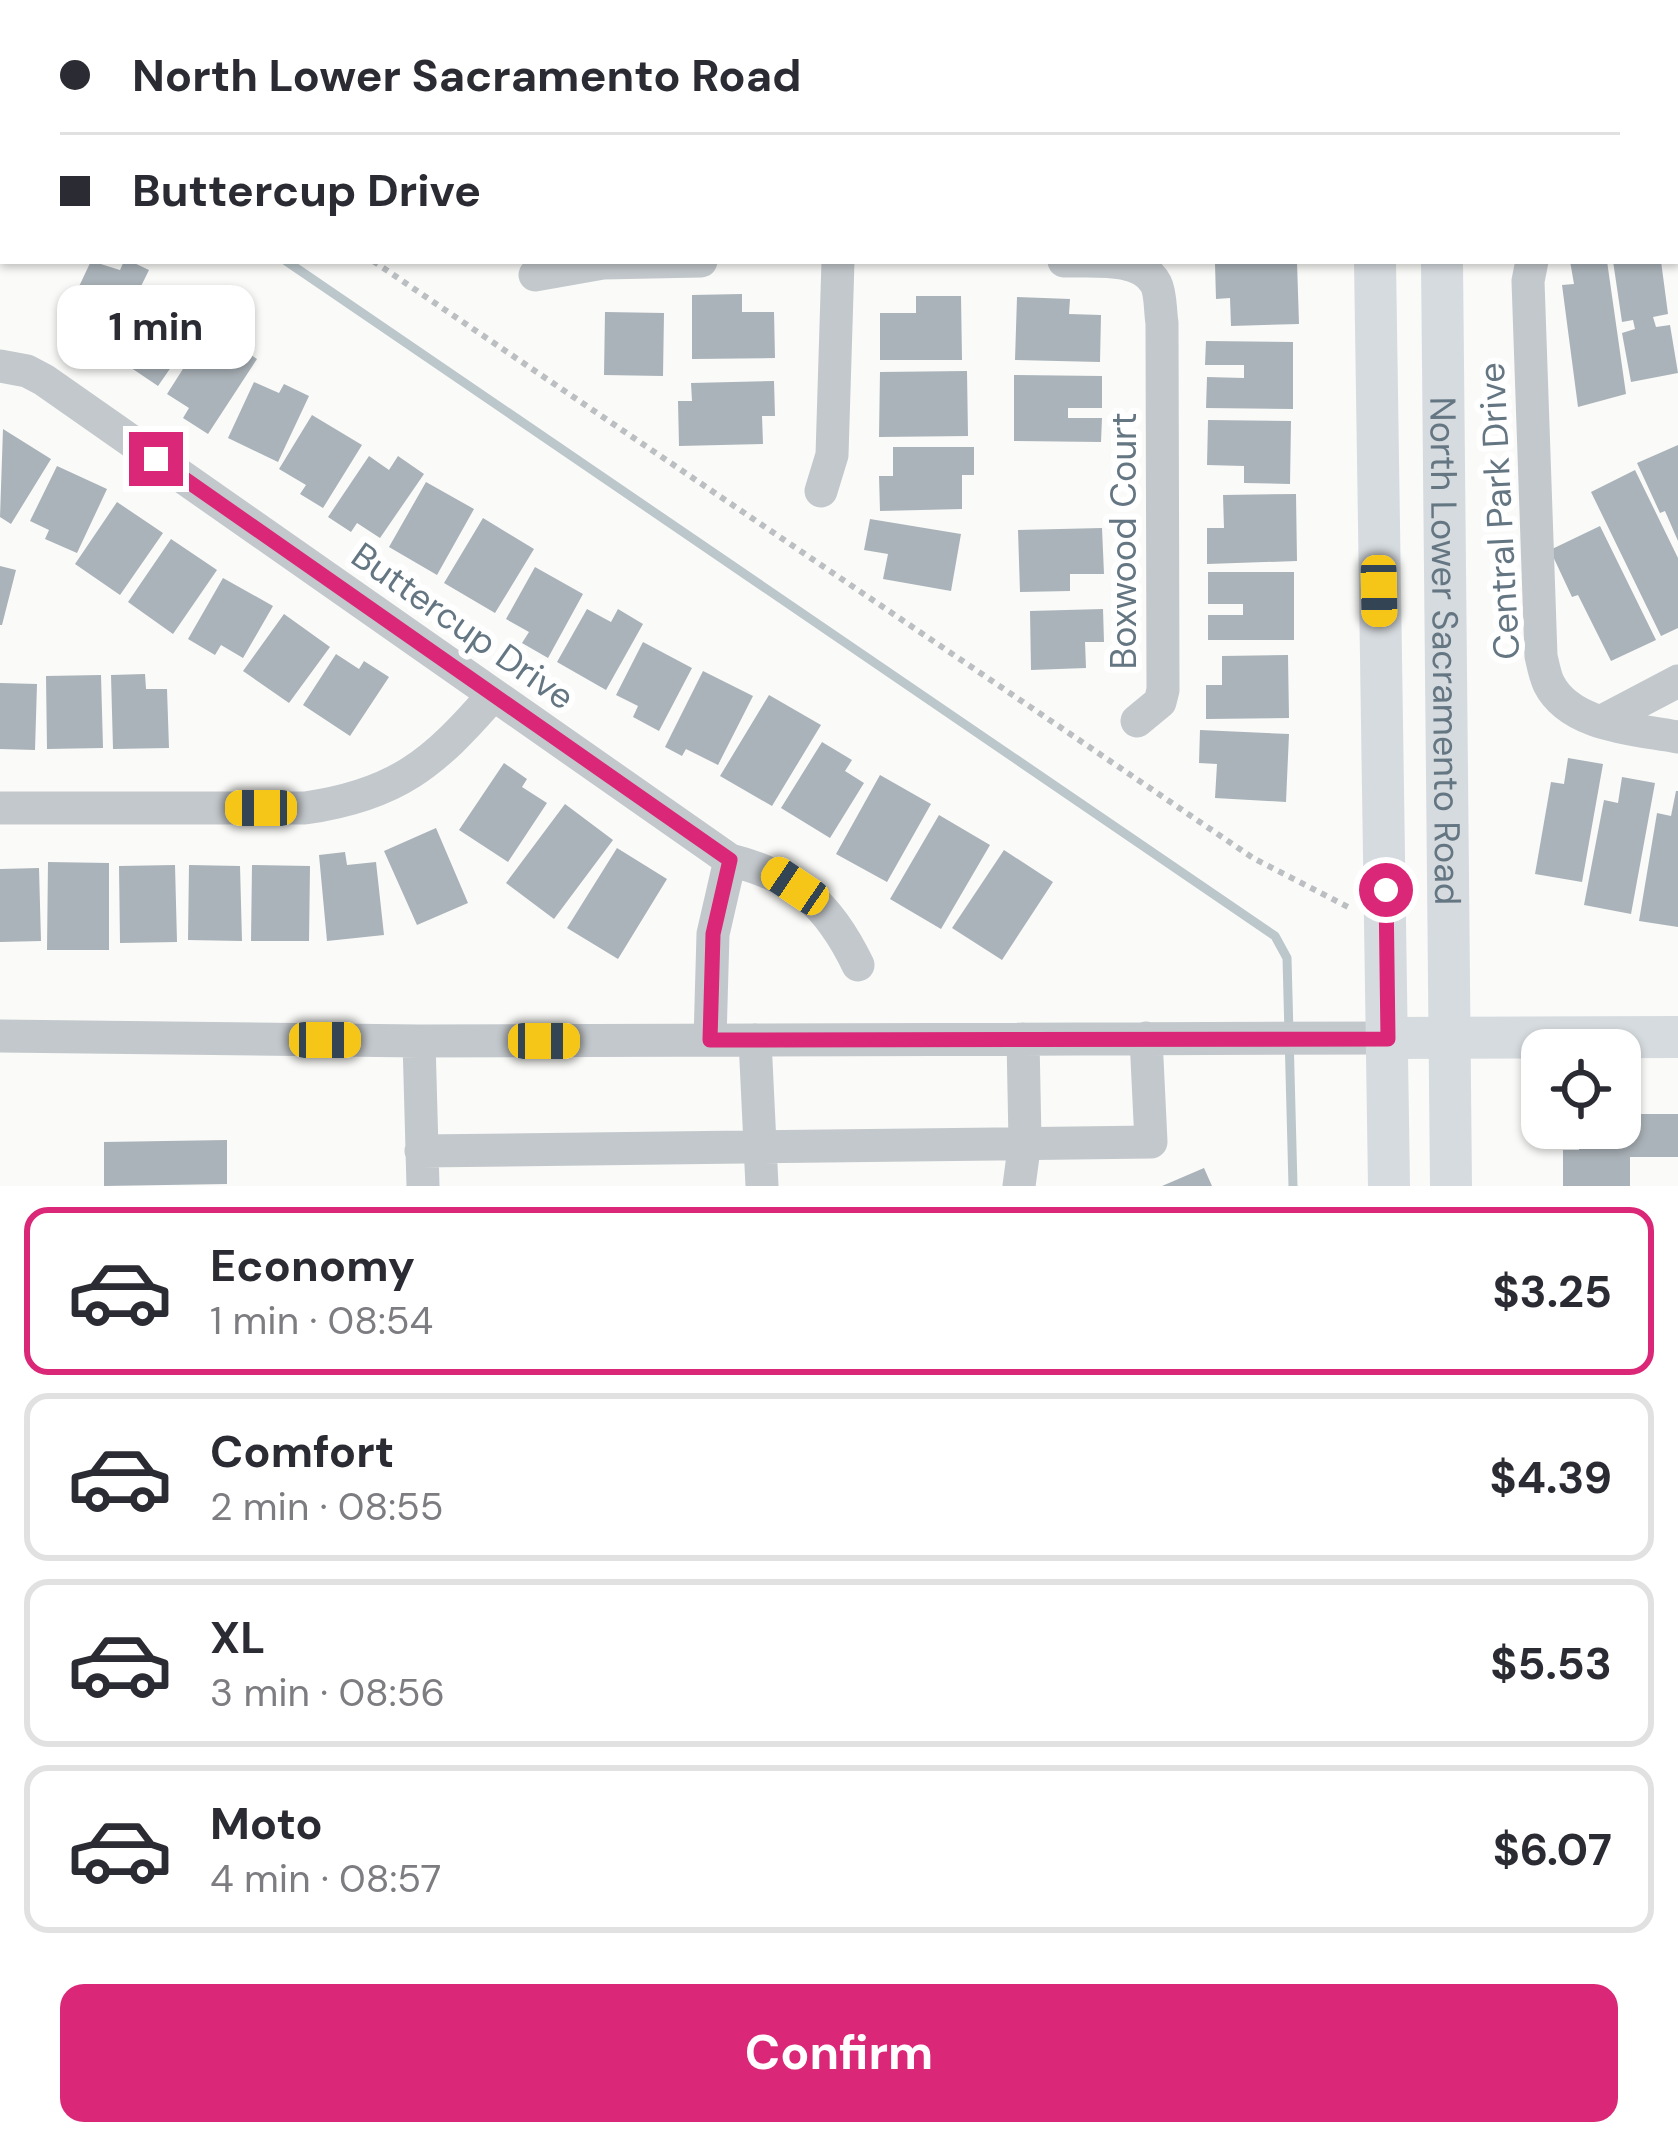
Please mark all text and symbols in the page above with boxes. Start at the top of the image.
text: North Lower Sacramento Road [132,46,802,105]
text: Buttercup Drive [132,161,481,220]
callout: 1 min [57,285,255,369]
text: 1 min [109,301,203,352]
street label: Central Park Drive [1468,361,1530,661]
street label: North Lower Sacramento Road [1420,396,1472,906]
street label: Boxwood Court [1100,412,1147,670]
route end [129,432,183,486]
street label: Buttercup Drive [342,532,584,720]
car [1360,555,1398,627]
car [225,790,297,826]
car [755,851,835,921]
route start [1359,863,1413,917]
car [289,1022,361,1058]
car [508,1023,580,1059]
map controls [1521,1029,1641,1149]
button: locate [1521,1029,1641,1149]
text: Economy [210,1236,415,1295]
icon: car [66,1237,174,1345]
text: $3.25 [1492,1262,1612,1321]
text: 1 min · 08:54 [210,1295,433,1346]
text: Comfort [210,1422,394,1481]
icon: car [66,1423,174,1531]
text: $4.39 [1490,1448,1612,1507]
text: 2 min · 08:55 [210,1481,444,1532]
text: XL [210,1608,265,1667]
icon: car [66,1609,174,1717]
text: $5.53 [1490,1634,1612,1693]
text: 3 min · 08:56 [210,1667,445,1718]
text: Moto [210,1794,323,1853]
icon: car [66,1795,174,1903]
text: $6.07 [1493,1820,1612,1879]
text: 4 min · 08:57 [210,1853,441,1904]
button: Confirm [60,1984,1618,2122]

